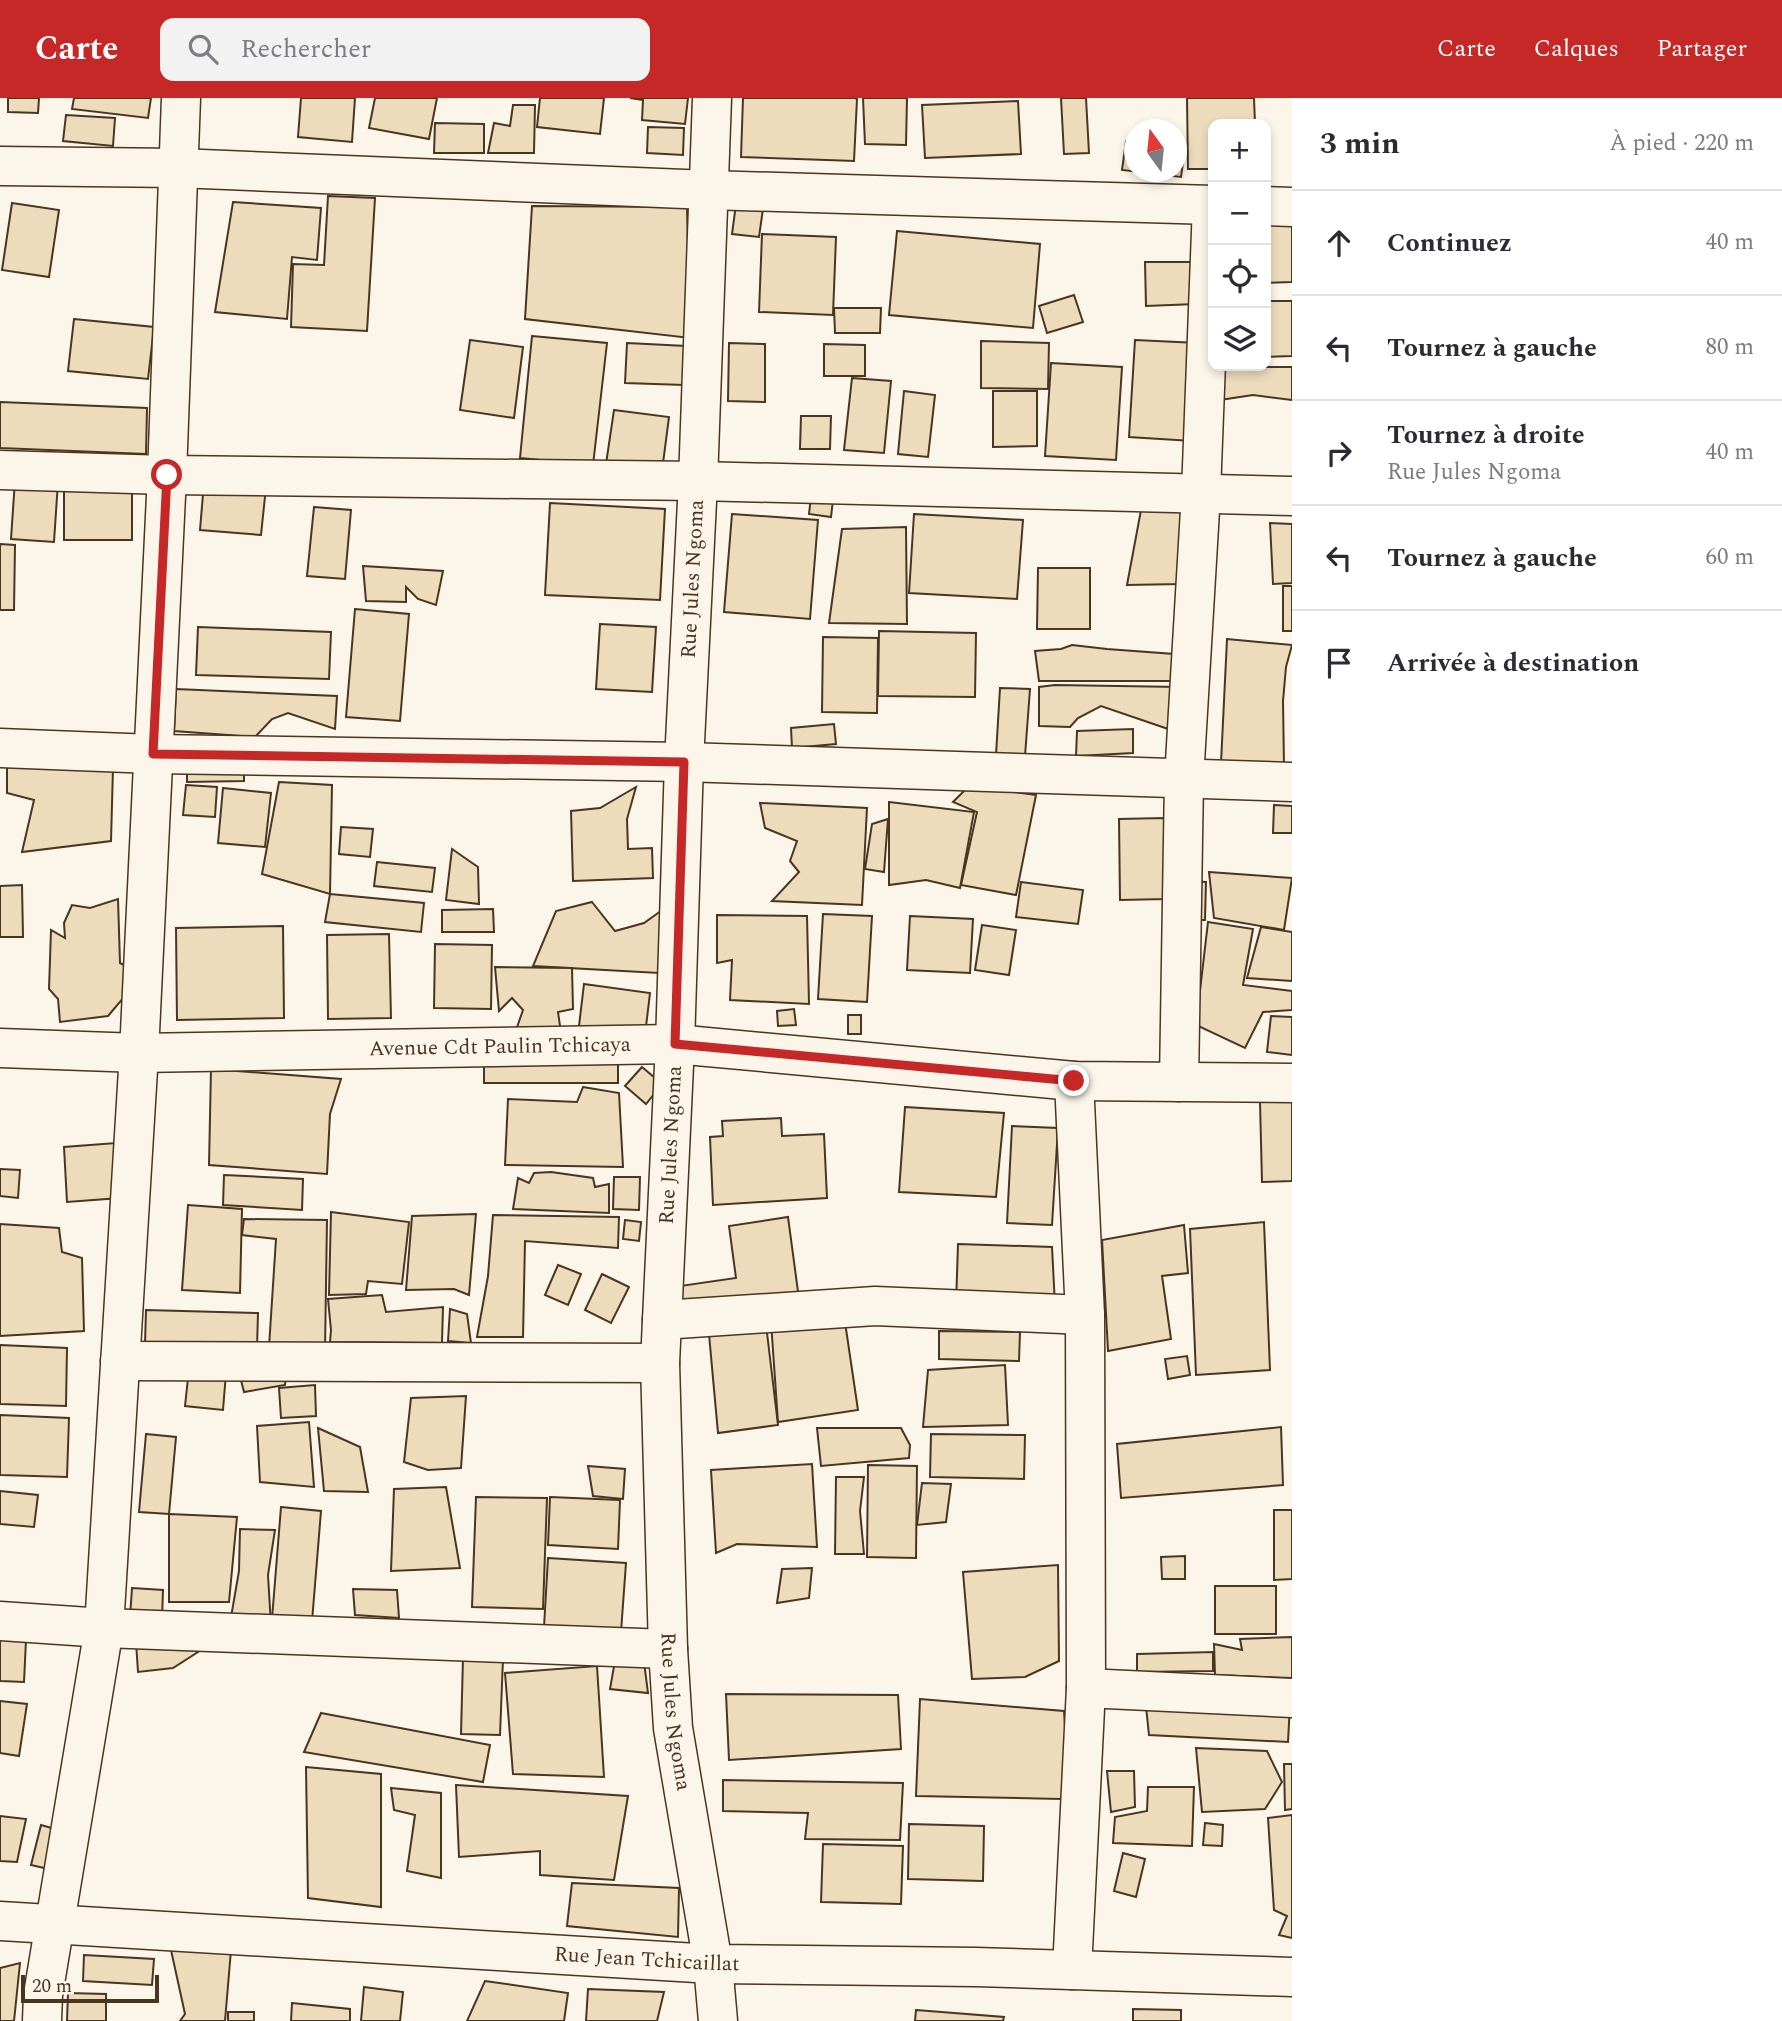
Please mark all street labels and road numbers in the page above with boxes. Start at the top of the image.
street label: Rue Jules Ngoma [673,498,713,659]
street label: Avenue Cdt Paulin Tchicaya [369,1029,632,1065]
street label: Rue Jules Ngoma [651,1064,691,1225]
street label: Rue Jules Ngoma [652,1632,699,1794]
street label: Rue Jean Tchicaillat [553,1938,740,1980]

